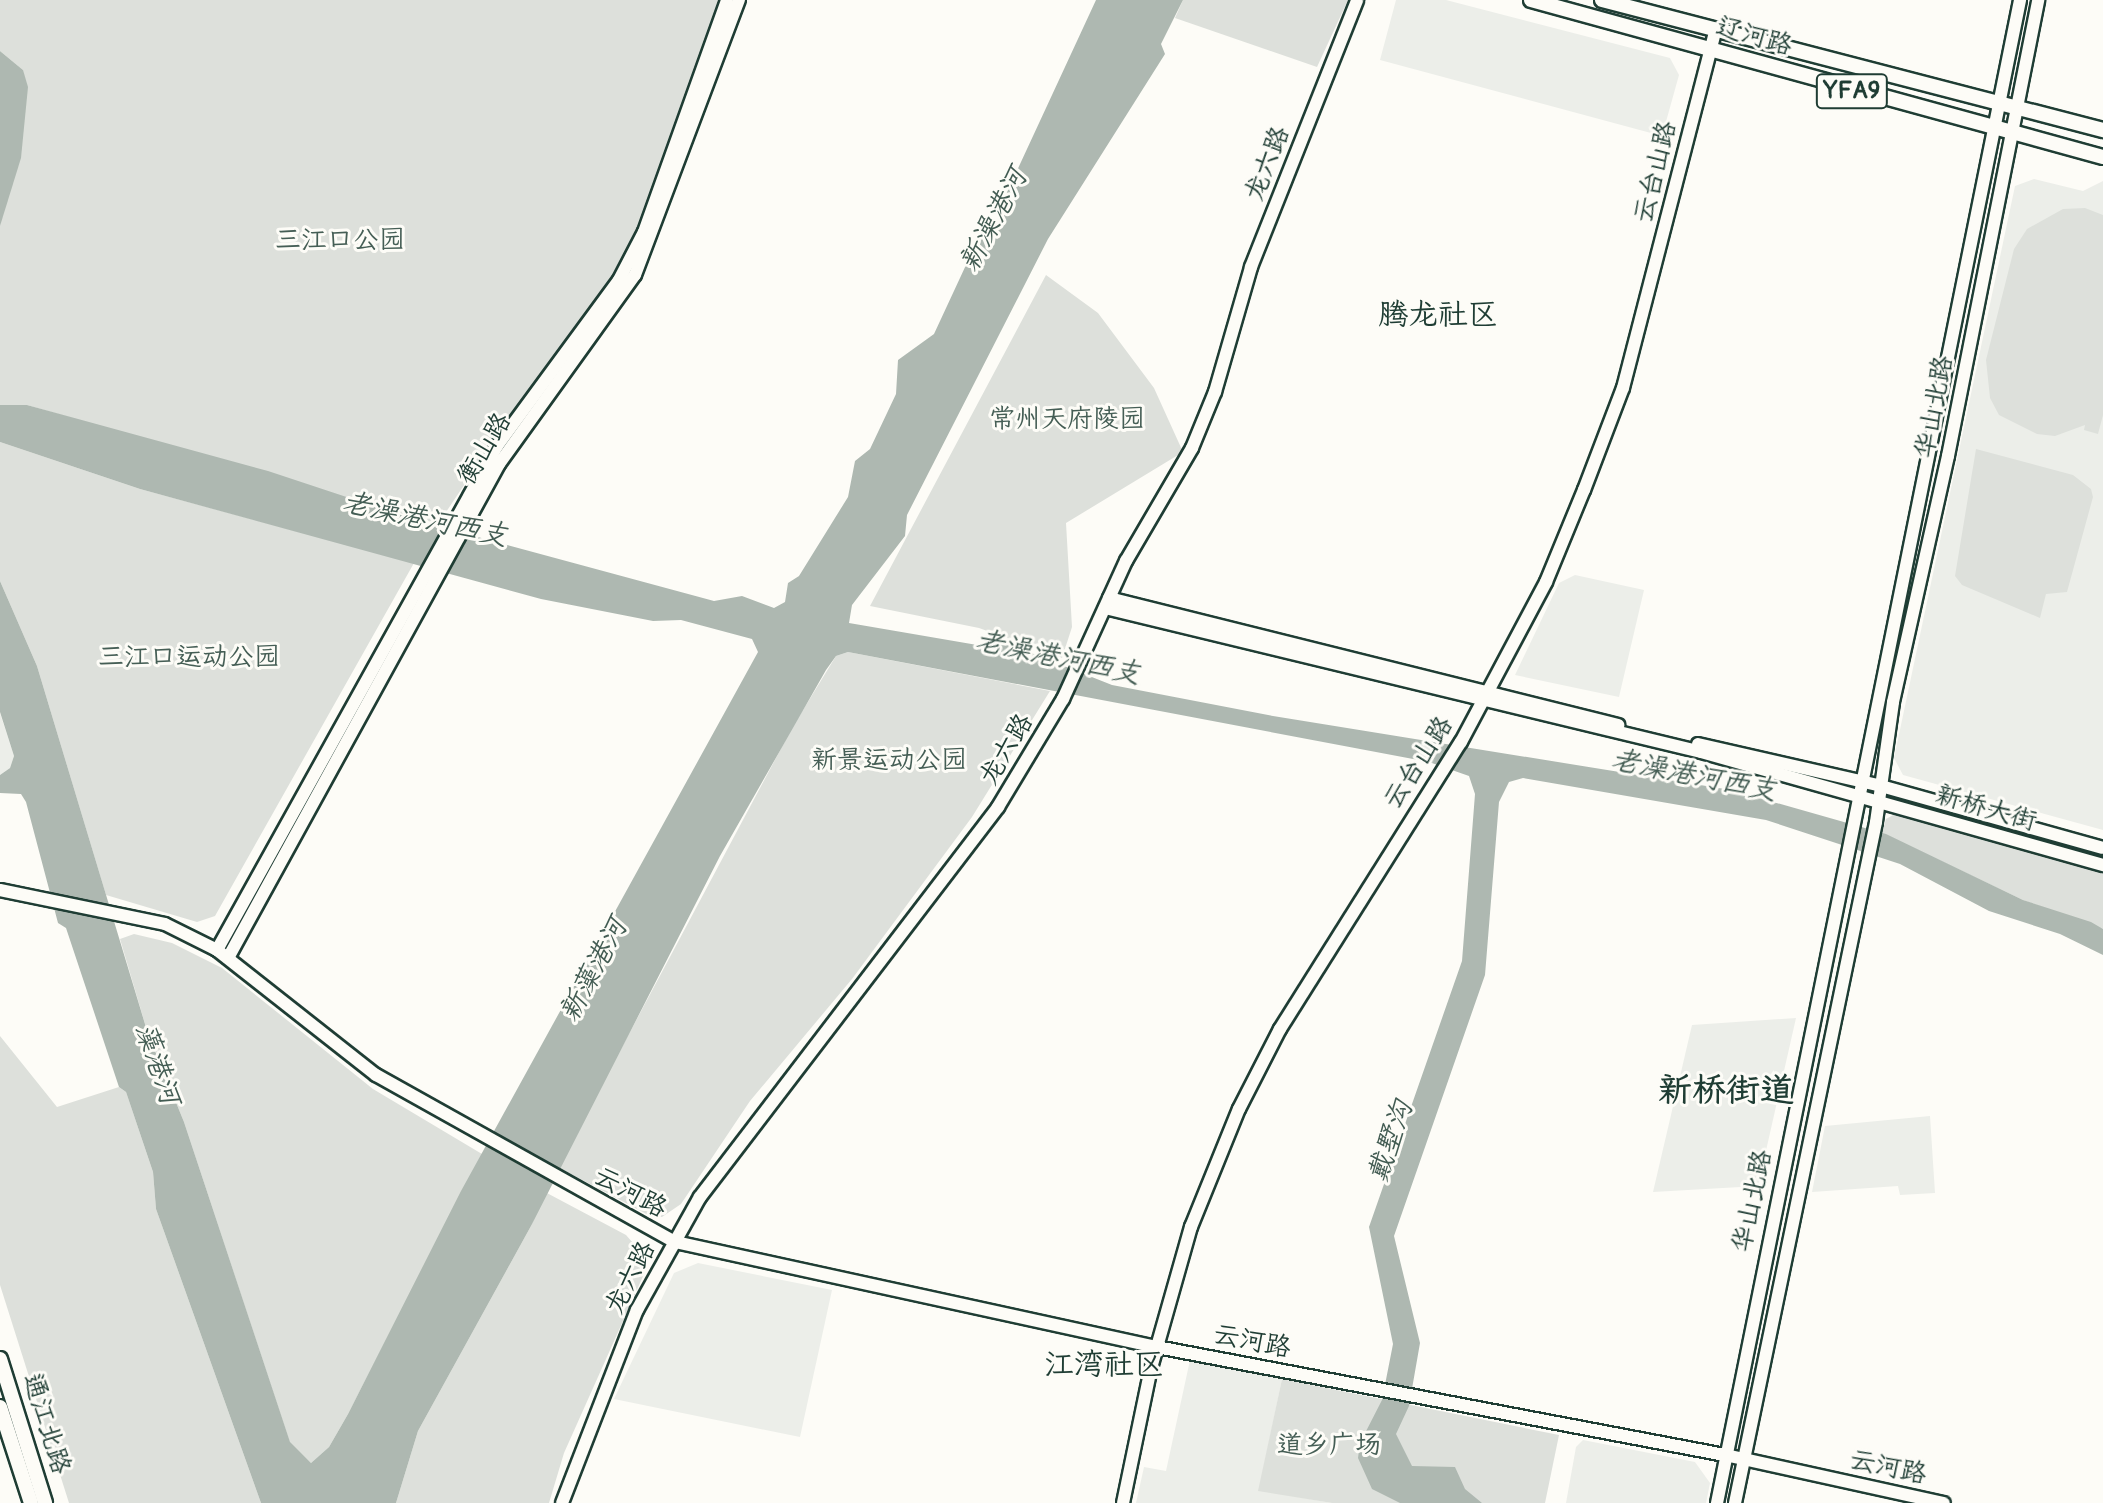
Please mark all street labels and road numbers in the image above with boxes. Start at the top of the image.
street label: 辽河路 [1712,11,1796,63]
road number: YFA9 [1814,71,1890,111]
street label: 云台山路 [1628,118,1684,226]
street label: 龙六路 [1239,122,1297,206]
street label: 华山北路 [1910,353,1960,461]
street label: 衡山路 [452,408,518,490]
street label: 龙六路 [974,709,1040,791]
street label: 云台山路 [1378,711,1460,815]
street label: 新桥大街 [1932,780,2040,838]
street label: 华山北路 [1727,1147,1779,1255]
street label: 云河路 [588,1161,672,1225]
street label: 龙六路 [599,1236,663,1320]
street label: 云河路 [1211,1319,1293,1365]
street label: 通江北路 [16,1370,76,1478]
street label: 云河路 [1847,1445,1929,1491]

